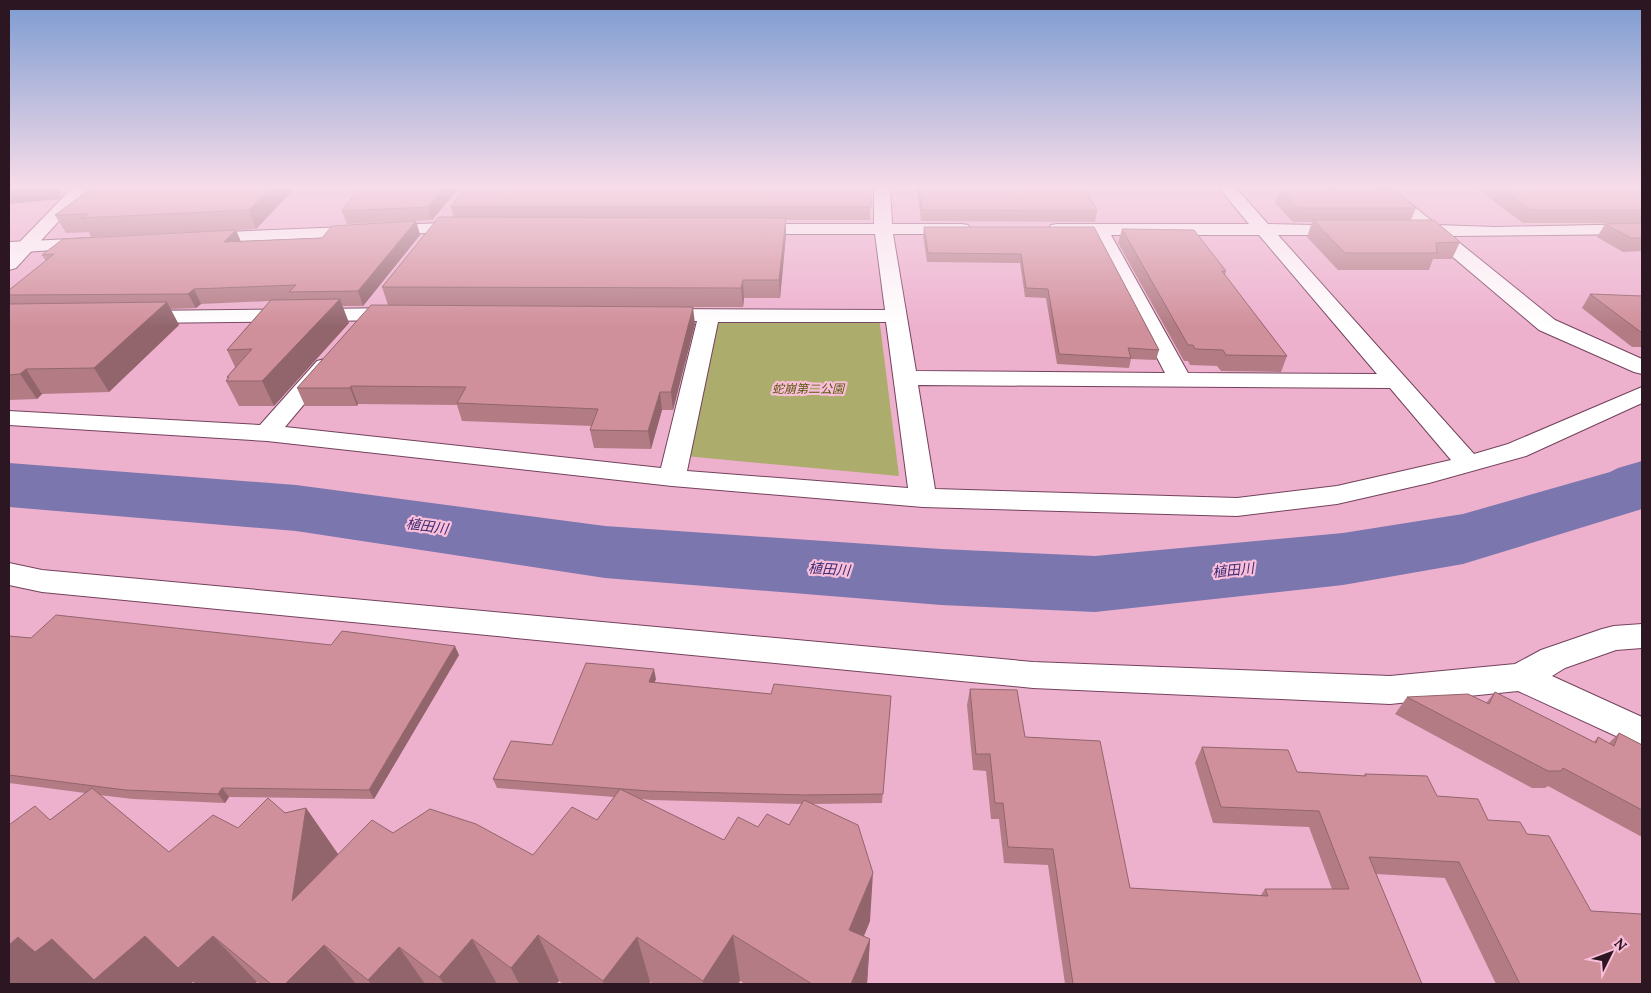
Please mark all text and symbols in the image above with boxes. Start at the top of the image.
park label: 蛇崩第二公園 [772,381,846,396]
water label: 植田川 [405,514,451,538]
water label: 植田川 [807,559,853,580]
water label: 植田川 [1211,559,1257,581]
north arrow [1586,928,1636,978]
text: N [1610,934,1631,954]

